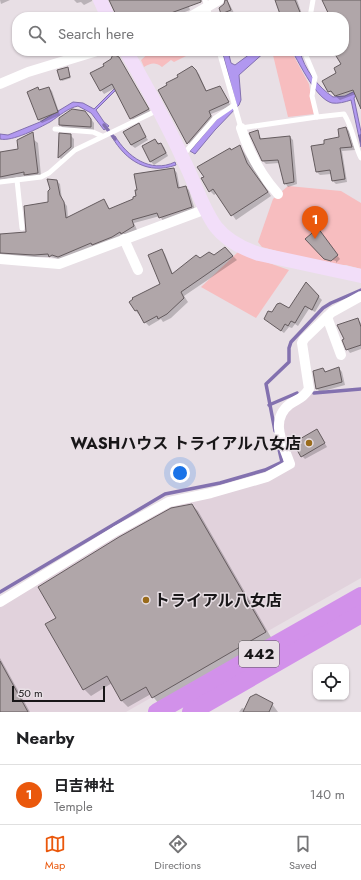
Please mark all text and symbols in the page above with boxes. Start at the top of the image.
search box [12,12,349,56]
icon: search [26,23,48,45]
text: Search here [58,23,134,45]
pin: 1 [302,206,328,239]
place label: WASHハウス トライアル八女店 [71,432,301,455]
marker: WASHハウス トライアル八女店 [304,438,314,448]
your location [170,463,190,483]
place label: トライアル八女店 [154,589,282,612]
marker: トライアル八女店 [141,595,151,605]
road number: 442 [239,641,279,667]
map controls [313,664,349,700]
button: locate [313,664,349,700]
scale bar [12,684,105,703]
text: 50 m [18,685,43,701]
text: Nearby [16,726,74,750]
text: 日吉神社 [54,775,114,797]
text: 1 [26,785,32,804]
text: 140 m [310,785,345,804]
text: Temple [54,797,93,816]
tab: Map [44,833,66,873]
tab: Directions [154,833,201,873]
tab: Saved [289,833,317,873]

